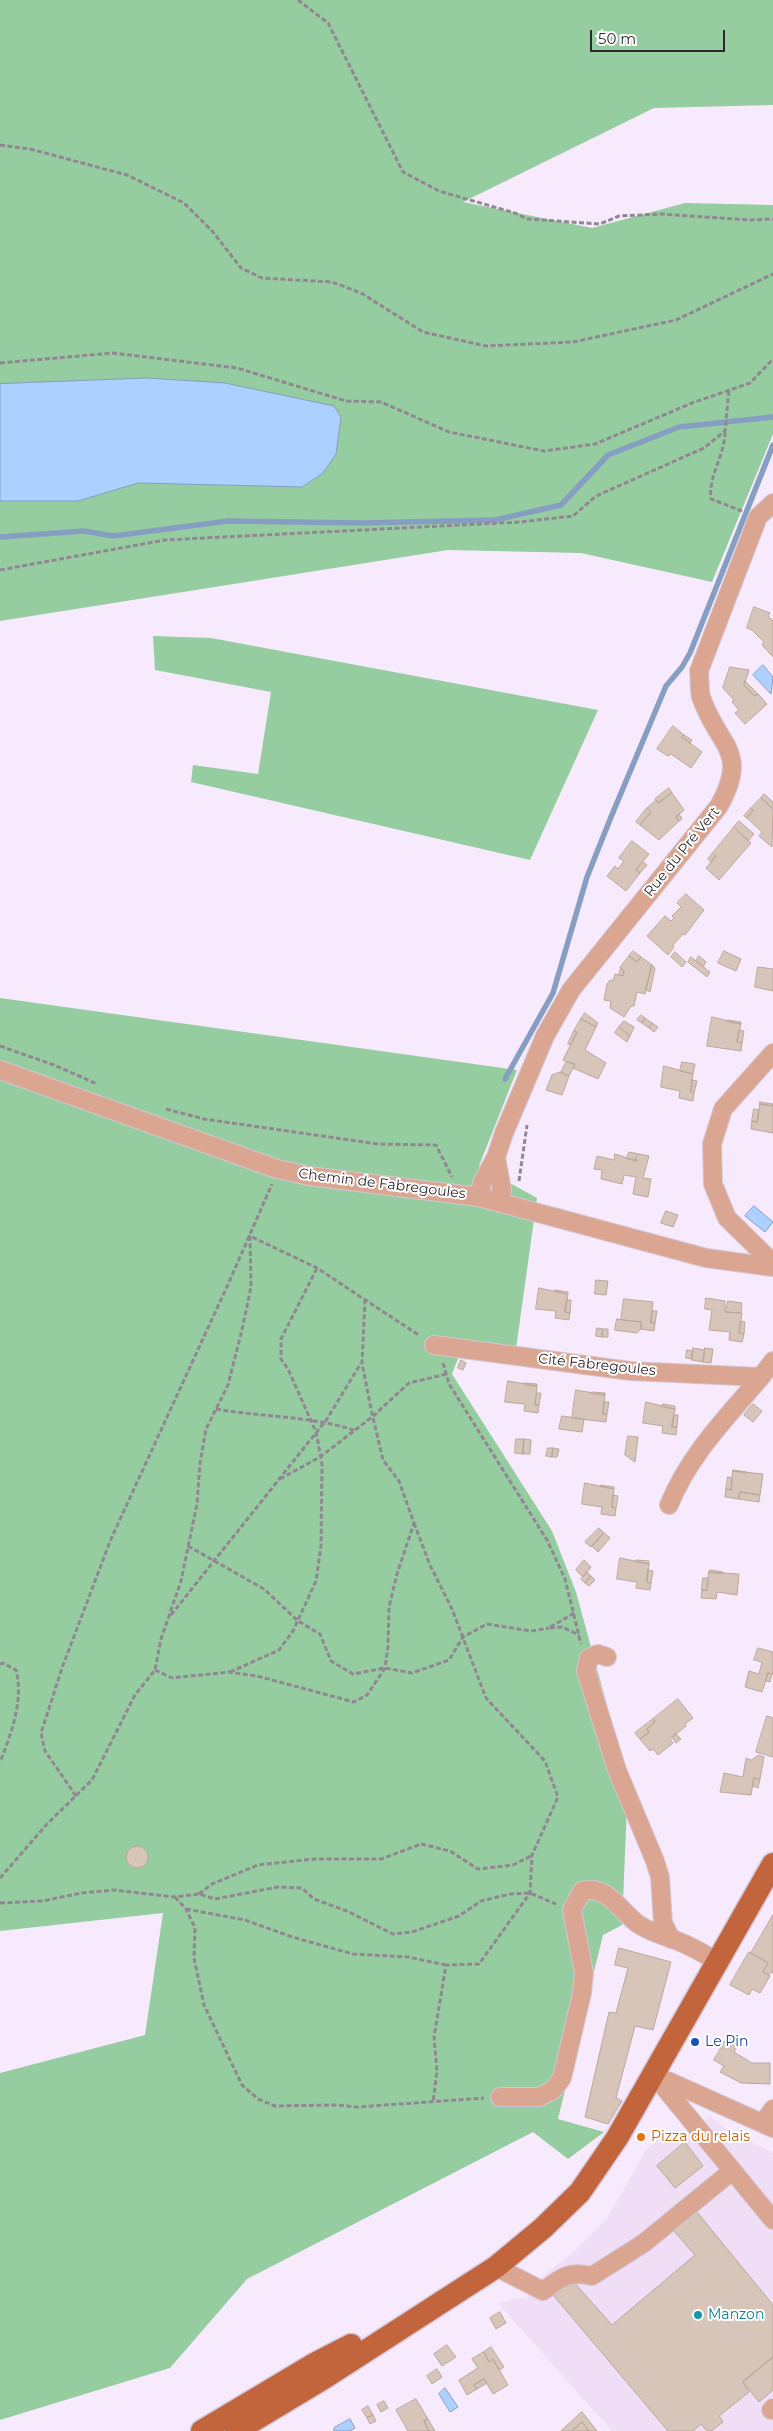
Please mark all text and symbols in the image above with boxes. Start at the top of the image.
scale bar [593,20,728,52]
text: 50 m [598,29,636,48]
street label: Rue du Pré Vert [641,804,723,900]
street label: Chemin de Fabregoules [297,1165,467,1203]
street label: Cité Fabregoules [537,1350,657,1380]
place label: Le Pin [705,2034,749,2050]
marker: Le Pin [689,2036,701,2048]
place label: Pizza du relais [651,2129,750,2145]
marker: Pizza du relais [635,2131,647,2143]
place label: Manzon [708,2307,764,2323]
marker: Manzon [692,2309,704,2321]

